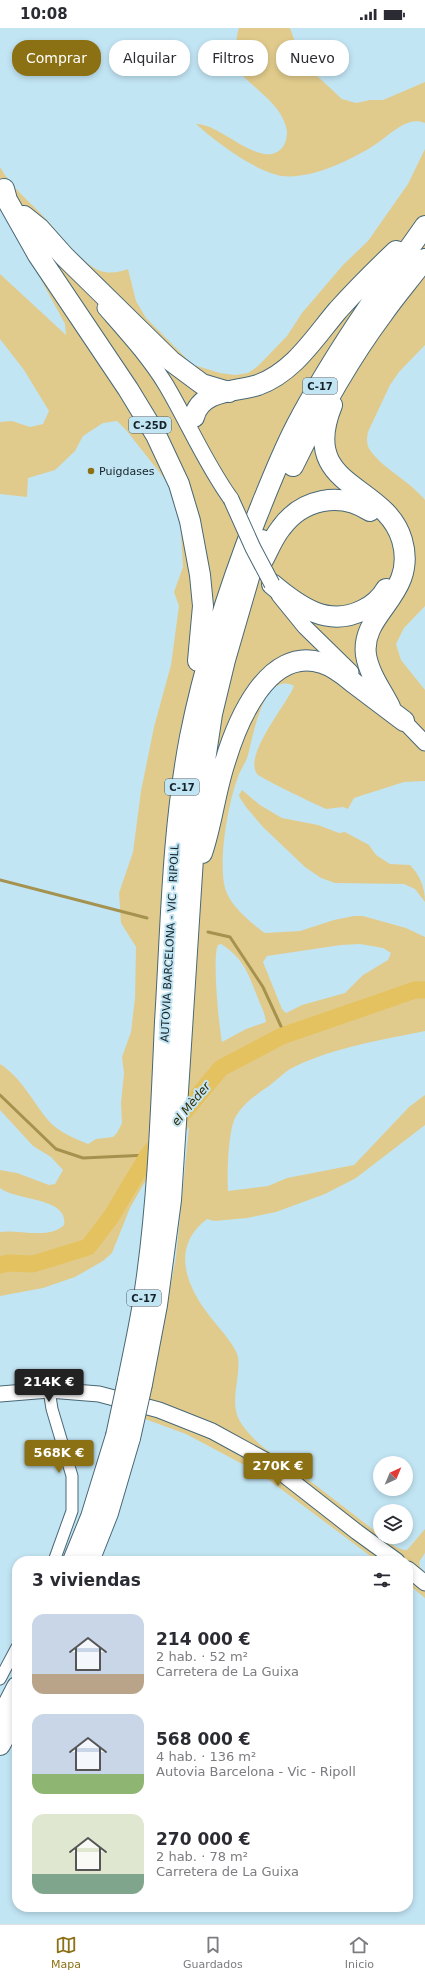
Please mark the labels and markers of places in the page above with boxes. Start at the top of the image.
place label: Puigdases [99,465,155,478]
marker: Puigdases [86,466,96,476]
pin: 214K € [16,1369,82,1403]
pin: 568K € [26,1440,92,1474]
pin: 270K € [245,1453,311,1487]

